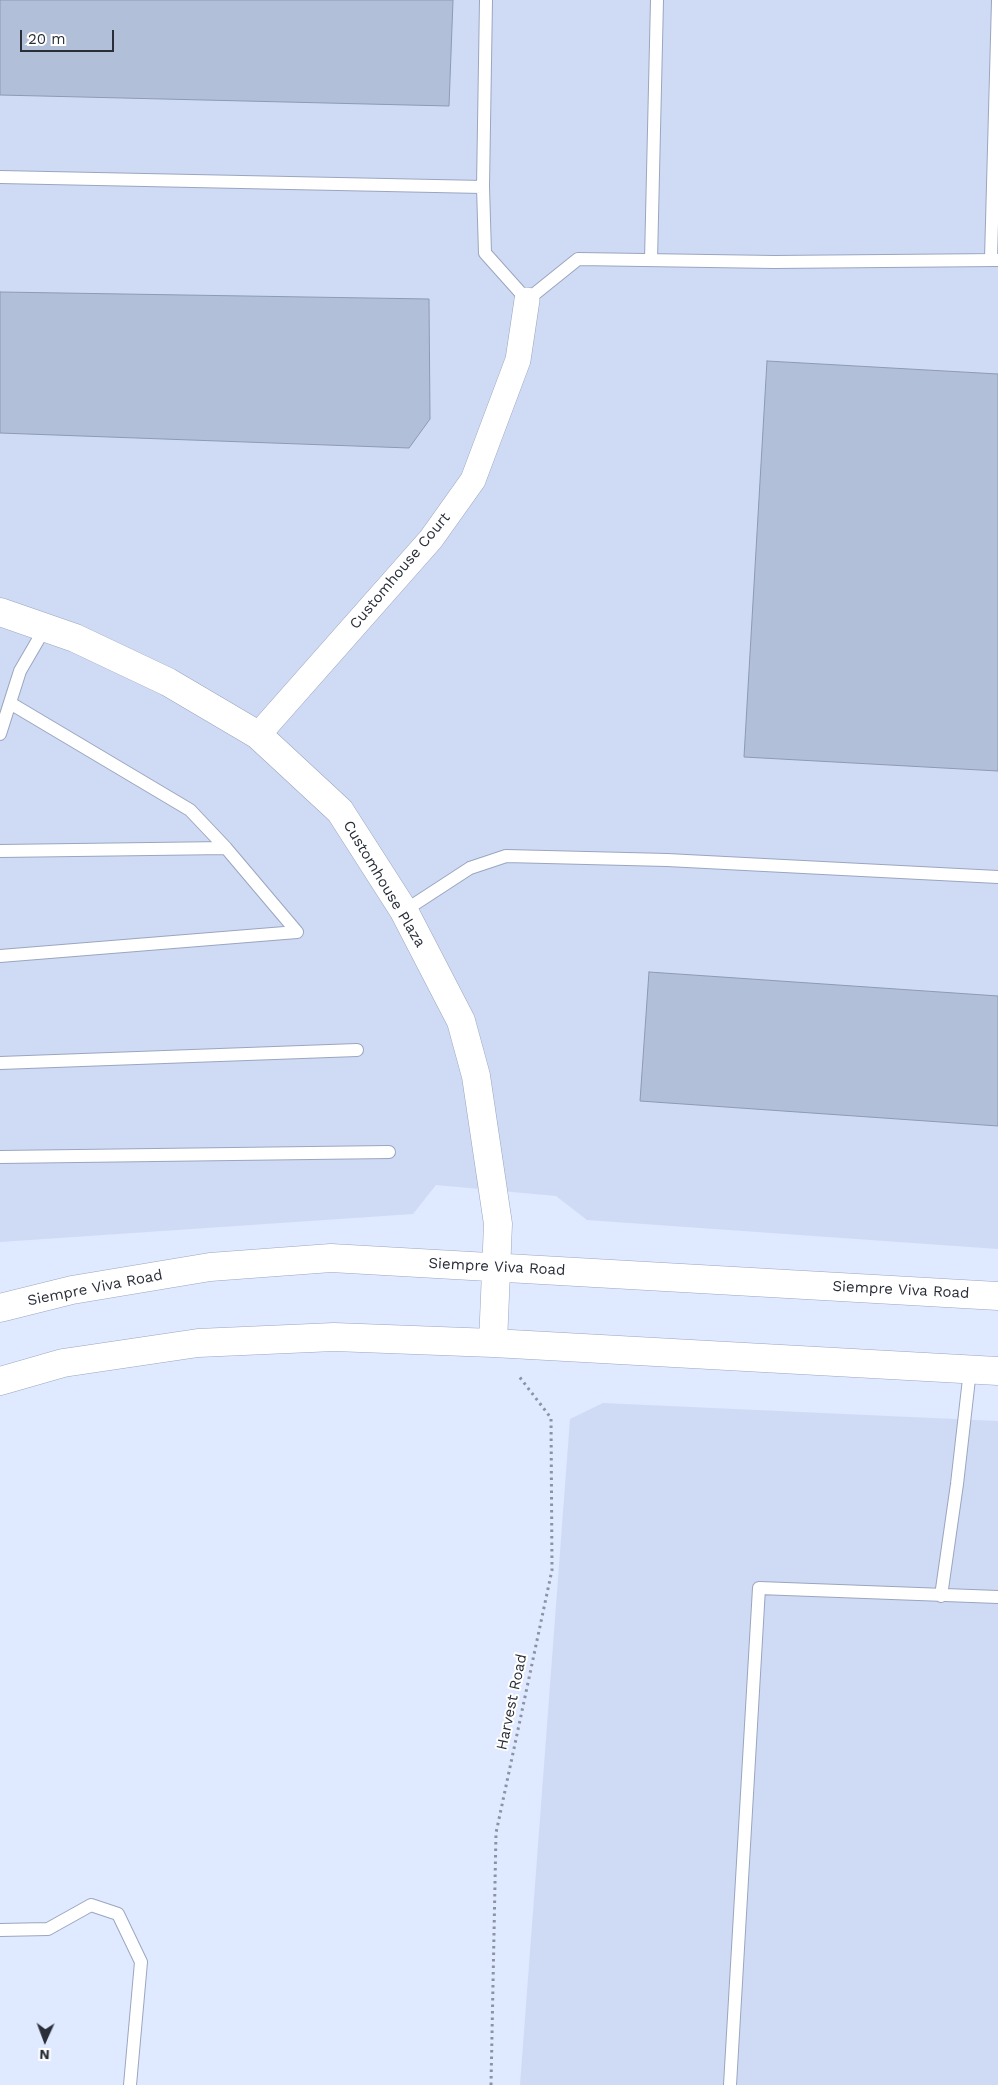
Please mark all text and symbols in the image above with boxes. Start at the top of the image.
scale bar [22,20,116,52]
text: 20 m [28,30,66,48]
street label: Customhouse Court [346,509,454,633]
street label: Customhouse Plaza [339,817,429,951]
street label: Siempre Viva Road [428,1254,566,1280]
street label: Siempre Viva Road [26,1266,164,1310]
street label: Siempre Viva Road [832,1277,970,1303]
street label: Harvest Road [493,1652,531,1752]
north arrow [20,2015,70,2065]
text: N [39,2047,50,2063]

